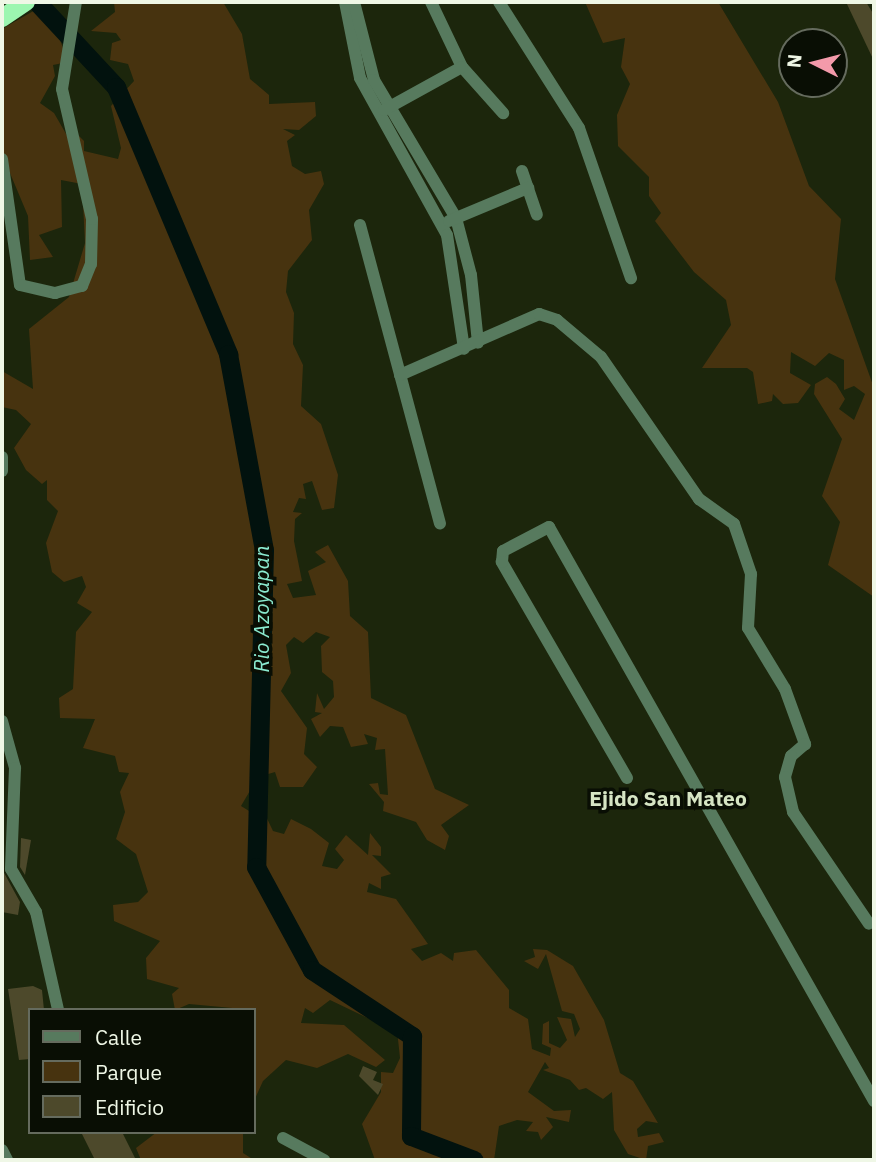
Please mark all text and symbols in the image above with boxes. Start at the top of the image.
north arrow [778,28,848,98]
text: N [781,53,807,69]
water label: Rio Azoyapan [248,545,274,673]
district label: Ejido San Mateo [589,785,747,811]
legend [28,1008,256,1134]
text: Calle [95,1023,142,1051]
text: Parque [95,1058,162,1086]
text: Edificio [95,1093,164,1121]

